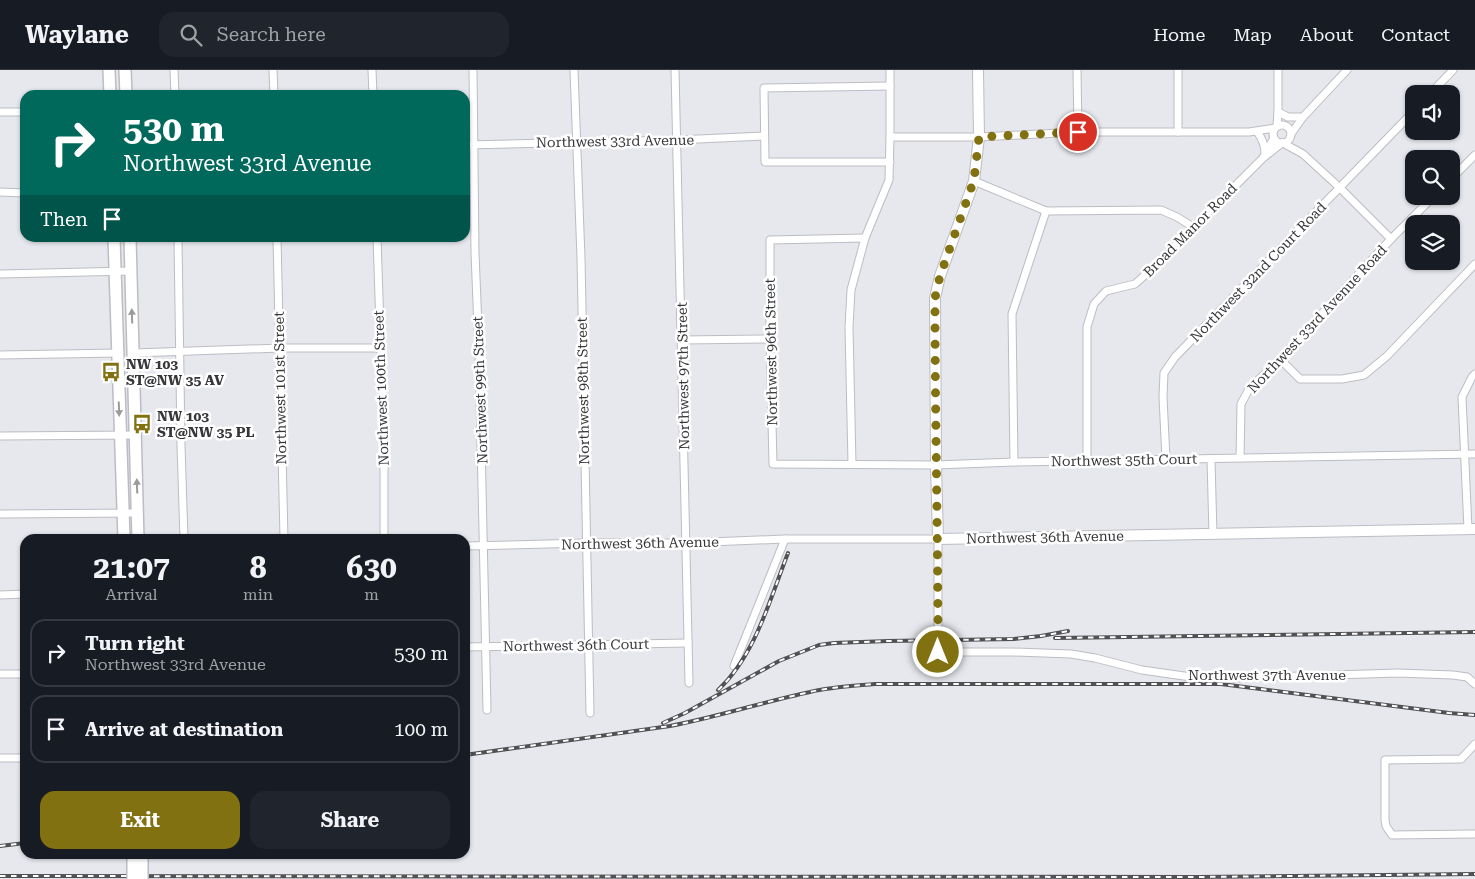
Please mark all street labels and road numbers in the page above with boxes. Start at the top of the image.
street label: Northwest 33rd Avenue [536,132,695,150]
street label: Broad Manor Road [1140,180,1240,280]
street label: Northwest 32nd Court Road [1187,199,1329,345]
street label: Northwest 33rd Avenue Road [1244,242,1390,396]
street label: Northwest 96th Street [762,278,780,426]
street label: Northwest 97th Street [674,302,692,450]
street label: Northwest 100th Street [370,310,392,466]
street label: Northwest 101st Street [271,311,289,465]
street label: Northwest 99th Street [469,316,491,464]
street label: Northwest 98th Street [574,317,592,465]
street label: Northwest 35th Court [1051,451,1197,469]
street label: Northwest 36th Avenue [966,528,1124,546]
street label: Northwest 36th Avenue [561,534,719,552]
street label: Northwest 36th Court [503,636,649,654]
street label: Northwest 37th Avenue [1188,667,1346,683]

